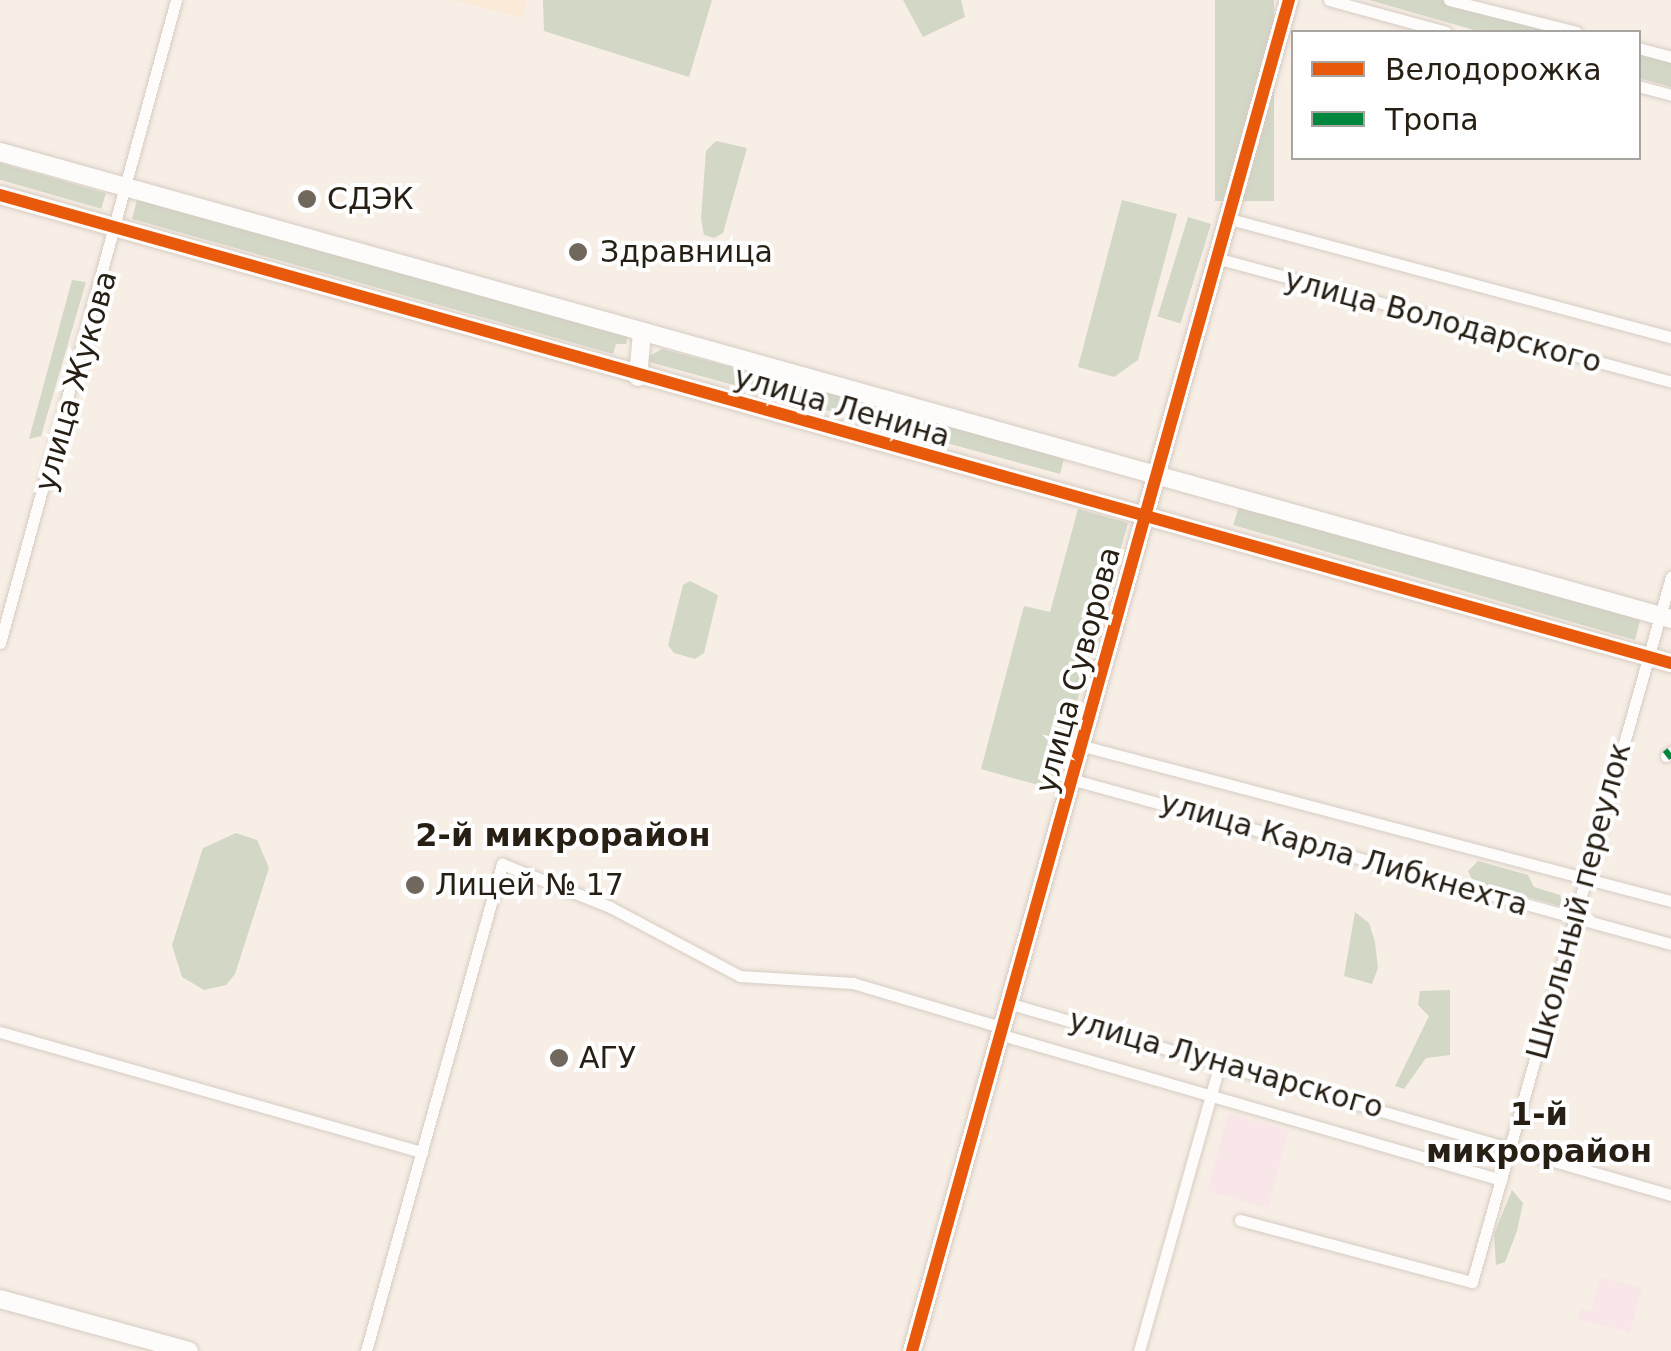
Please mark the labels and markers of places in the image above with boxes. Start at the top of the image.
place label: СДЭК [327,181,414,217]
marker: СДЭК [296,188,318,210]
place label: Здравница [600,234,773,270]
marker: Здравница [565,239,591,265]
place label: Лицей № 17 [435,867,624,903]
marker: Лицей № 17 [404,874,426,896]
place label: АГУ [579,1040,636,1076]
marker: АГУ [548,1047,570,1069]

